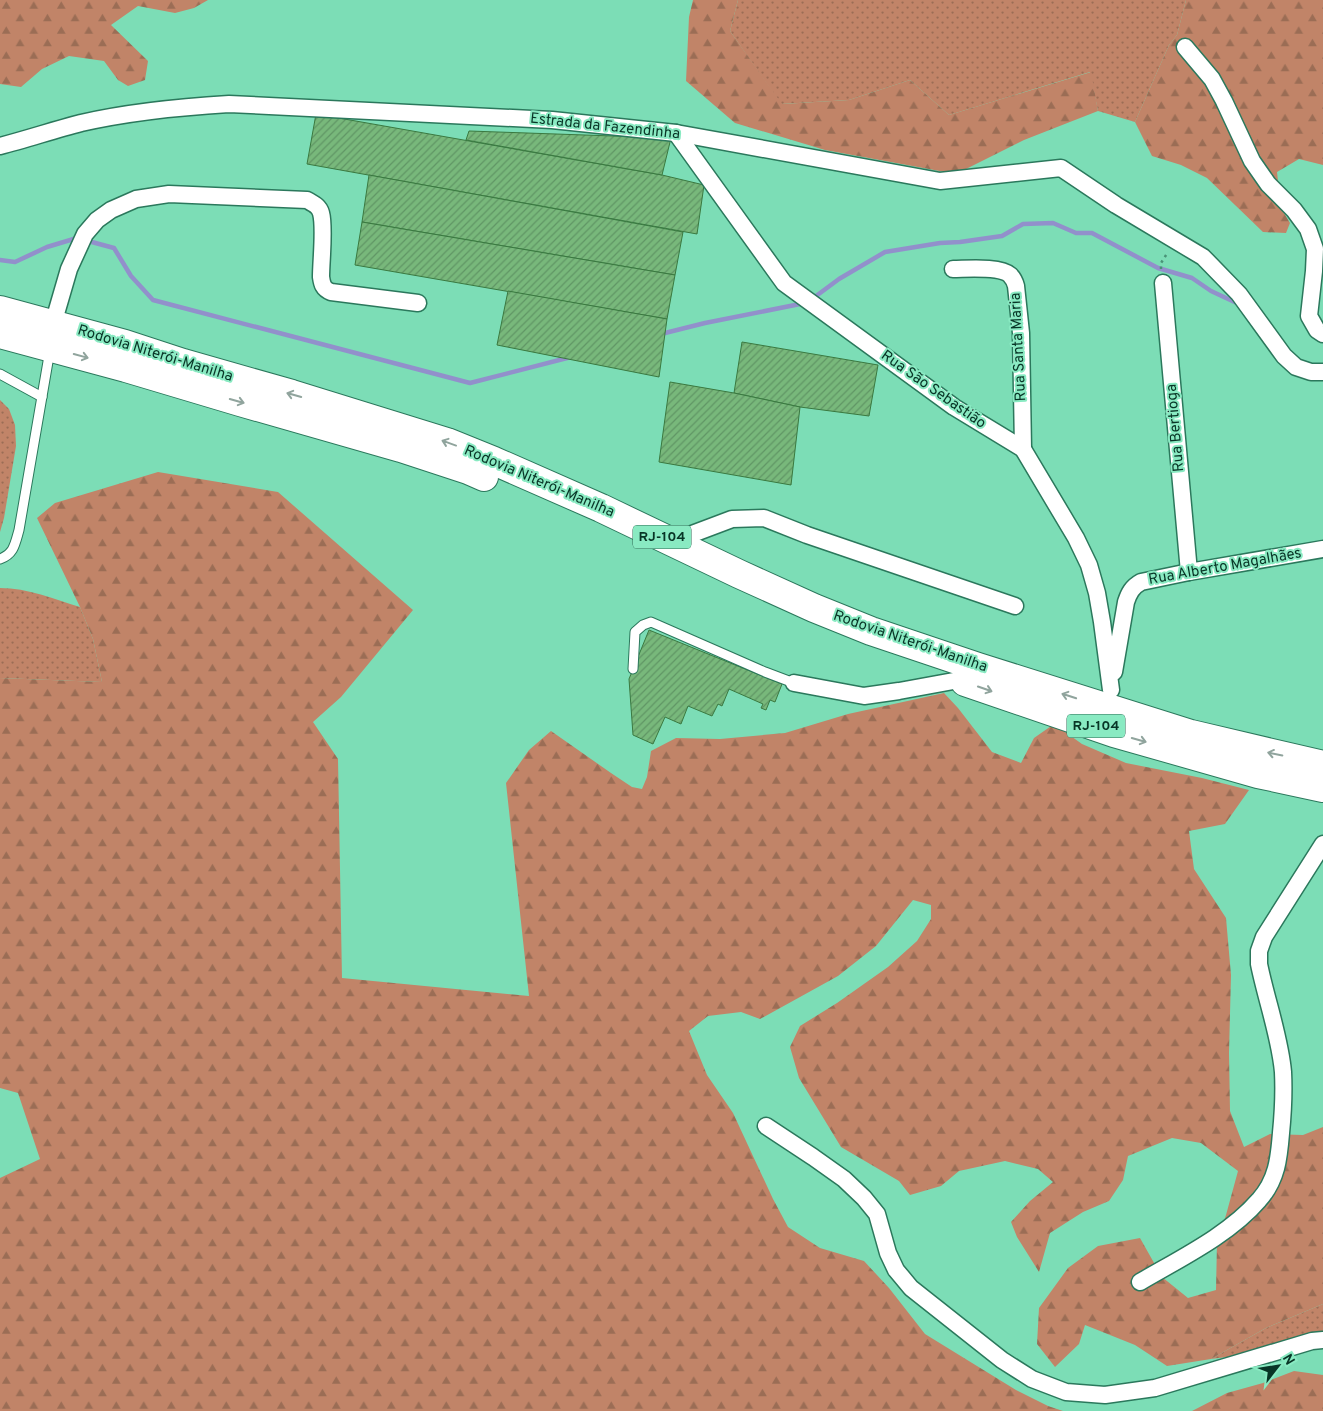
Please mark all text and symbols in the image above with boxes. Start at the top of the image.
street label: Estrada da Fazendinha [529,110,681,144]
street label: Rua Santa Maria [1007,292,1031,402]
street label: Rodovia Niterói-Manilha [75,321,235,387]
street label: Rua São Sebastião [877,347,989,433]
one-way arrow [72,352,88,361]
street label: Rua Bertioga [1163,383,1189,473]
one-way arrow [286,389,302,399]
one-way arrow [228,397,244,407]
one-way arrow [442,438,457,447]
street label: Rodovia Niterói-Manilha [461,442,617,522]
road number: RJ-104 [633,526,691,548]
street label: Rua Alberto Magalhães [1147,544,1303,590]
street label: Rodovia Niterói-Manilha [830,607,990,677]
one-way arrow [976,685,992,694]
one-way arrow [1061,690,1077,700]
road number: RJ-104 [1067,714,1125,738]
one-way arrow [1131,735,1147,745]
one-way arrow [1268,749,1284,758]
north arrow [1253,1341,1303,1391]
text: N [1278,1351,1298,1369]

